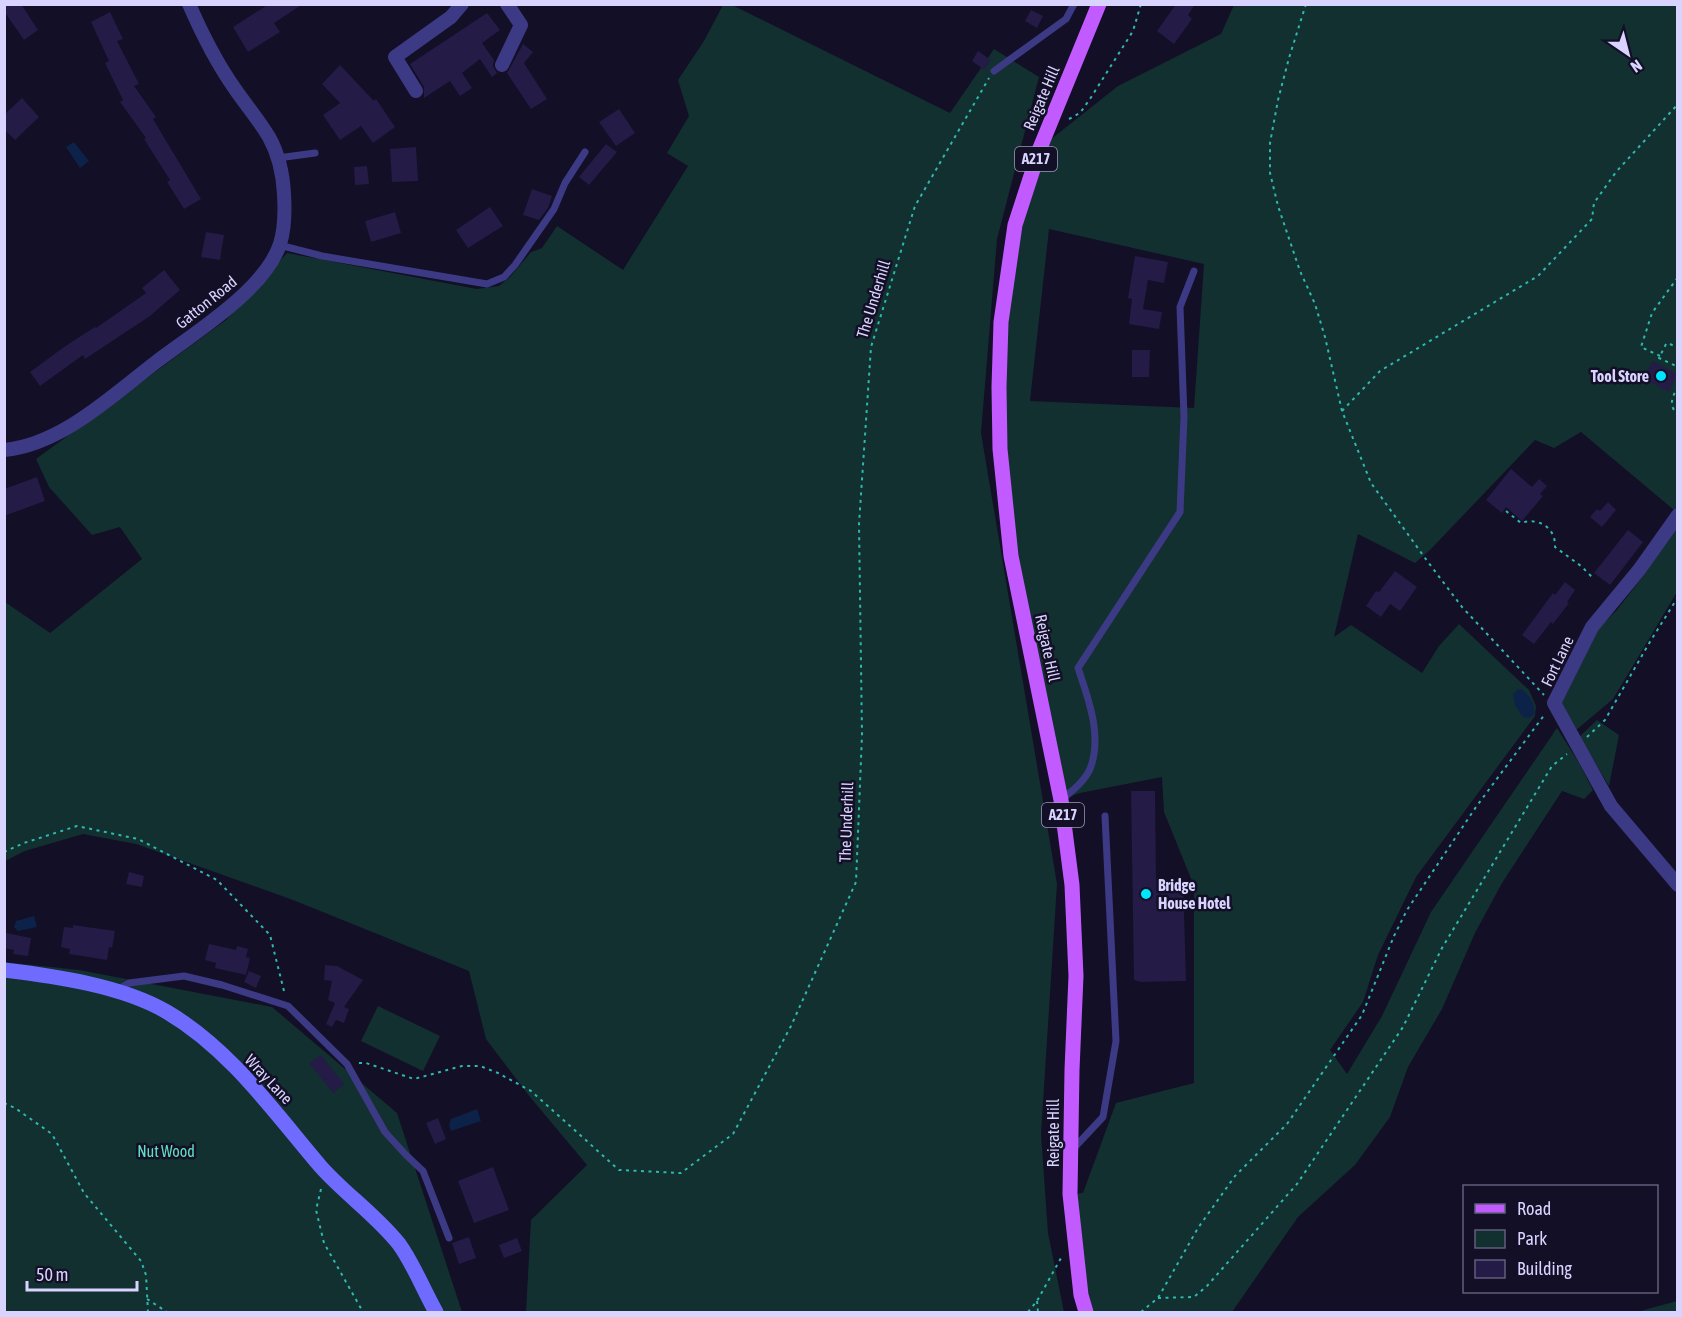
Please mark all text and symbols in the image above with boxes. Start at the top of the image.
north arrow [1598,24,1658,84]
text: N [1628,56,1646,76]
street label: Reigate Hill [1019,62,1064,133]
road number: A217 [1015,147,1057,171]
street label: The Underhill [853,257,894,340]
street label: Gatton Road [172,272,240,332]
place label: Tool Store [1591,367,1649,385]
marker: Tool Store [1654,369,1668,383]
street label: Reigate Hill [1031,613,1064,684]
street label: Fort Lane [1537,633,1577,689]
street label: The Underhill [836,781,856,863]
road number: A217 [1042,803,1084,827]
place label: Bridge House Hotel [1158,876,1231,912]
marker: Bridge House Hotel [1139,887,1153,901]
street label: Wray Lane [241,1051,296,1108]
street label: Reigate Hill [1044,1098,1063,1167]
park label: Nut Wood [137,1142,195,1160]
legend [1463,1185,1658,1293]
text: Road [1517,1198,1551,1219]
text: Park [1517,1228,1547,1249]
scale bar [27,1254,136,1292]
text: Building [1517,1258,1572,1279]
text: 50 m [36,1264,68,1285]

